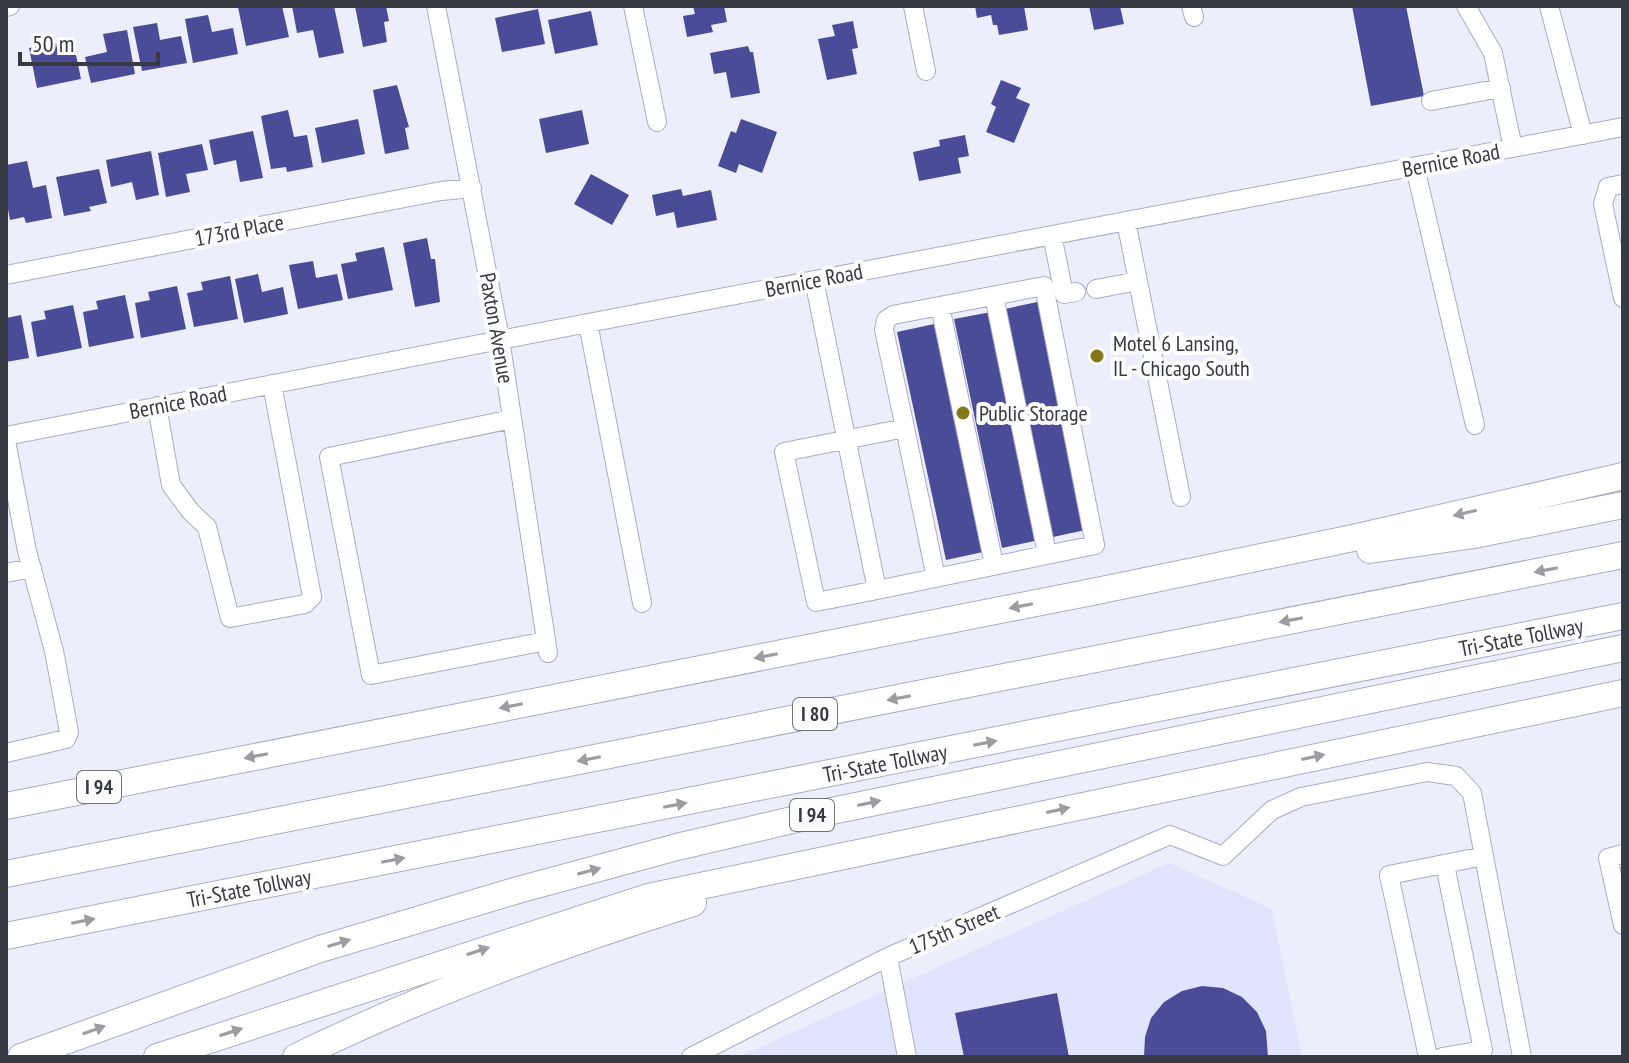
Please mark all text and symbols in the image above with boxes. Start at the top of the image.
scale bar [20,16,158,66]
text: 50 m [32,28,74,59]
street label: Bernice Road [1400,137,1502,183]
street label: 173rd Place [192,208,286,252]
street label: Bernice Road [763,257,865,303]
street label: Paxton Avenue [473,270,521,386]
place label: Motel 6 Lansing, IL - Chicago South [1113,329,1250,382]
marker: Motel 6 Lansing, IL - Chicago South [1088,347,1106,365]
street label: Bernice Road [127,379,229,425]
place label: Public Storage [979,399,1088,427]
marker: Public Storage [954,404,972,422]
one-way arrow [1453,507,1478,520]
one-way arrow [1534,564,1559,577]
one-way arrow [1008,600,1033,613]
street label: Tri-State Tollway [1457,611,1586,663]
one-way arrow [1279,615,1304,627]
one-way arrow [753,650,778,663]
one-way arrow [886,692,911,704]
road number: I 80 [793,698,837,730]
one-way arrow [498,701,523,713]
street label: Tri-State Tollway [821,737,950,789]
one-way arrow [973,737,998,749]
one-way arrow [1301,750,1326,763]
one-way arrow [243,751,268,763]
one-way arrow [576,753,601,765]
road number: I 94 [77,771,121,803]
one-way arrow [856,796,881,809]
one-way arrow [663,798,688,810]
road number: I 94 [790,799,834,831]
one-way arrow [1046,803,1071,816]
one-way arrow [380,853,405,866]
street label: Tri-State Tollway [185,862,314,914]
one-way arrow [576,864,601,876]
street label: 175th Street [905,897,1003,961]
one-way arrow [70,914,95,927]
one-way arrow [328,936,352,949]
one-way arrow [467,944,491,956]
one-way arrow [82,1023,106,1036]
one-way arrow [220,1026,244,1038]

